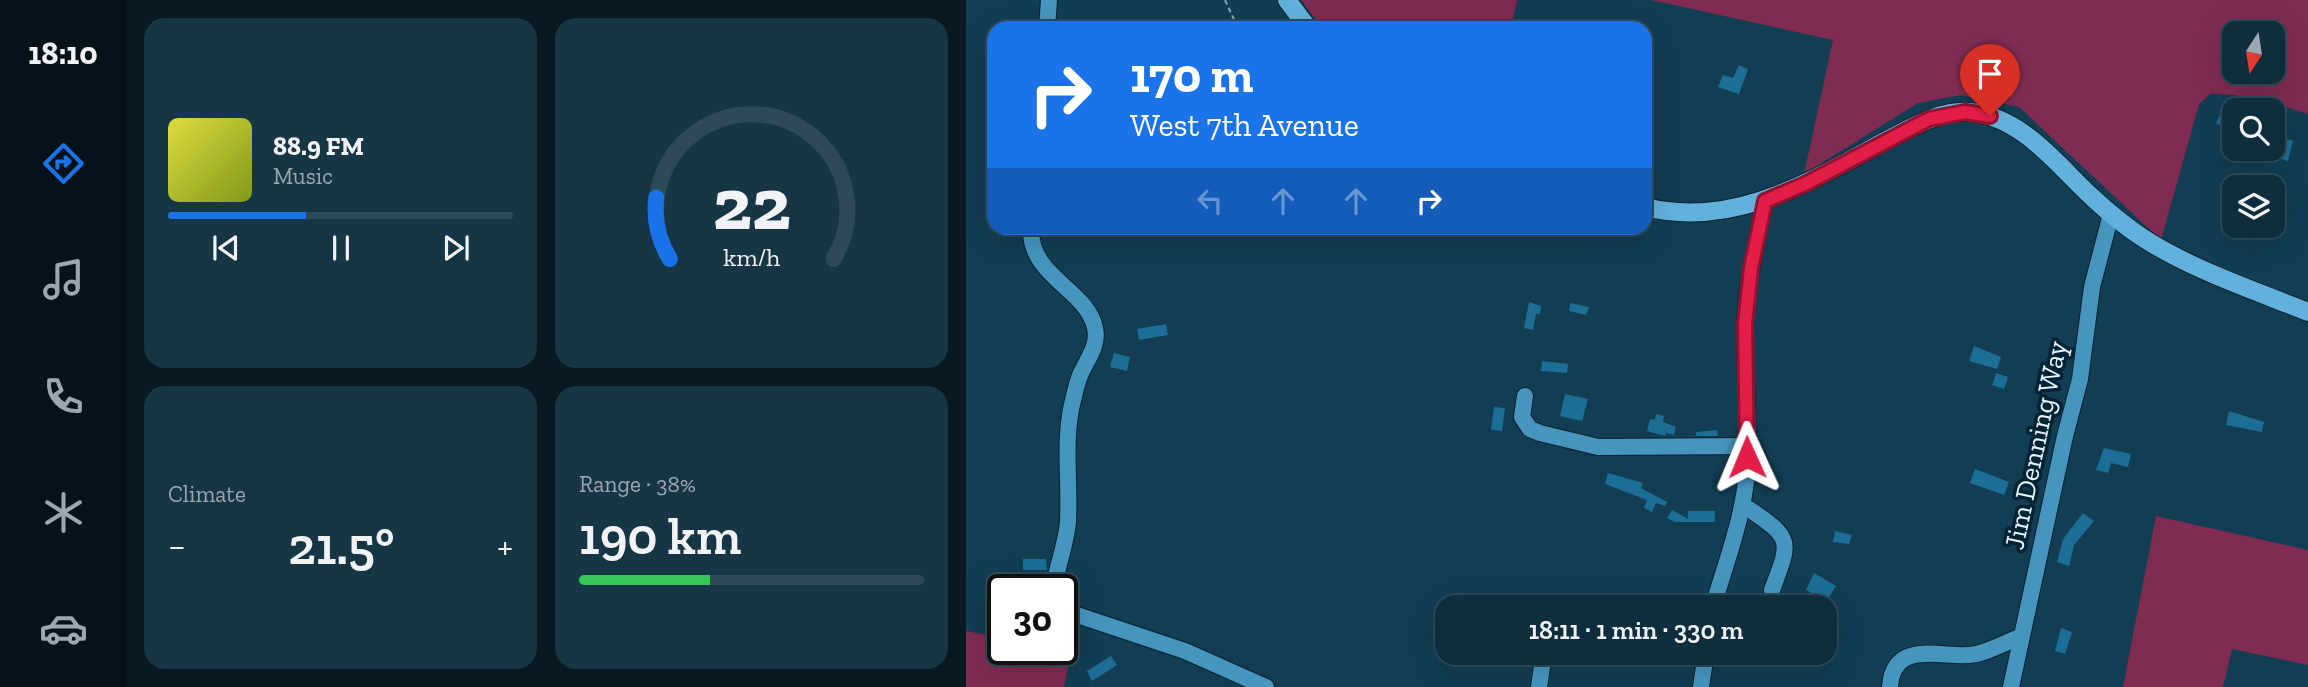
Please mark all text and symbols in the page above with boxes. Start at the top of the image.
north arrow [2222,21,2286,84]
map controls [2222,21,2285,238]
text: 18:10 [28,34,98,72]
pin [1960,44,2020,116]
text: 170 m [1130,46,1253,105]
icon: right [1015,49,1106,140]
icon: arrive [1971,55,2009,93]
button: search [2222,98,2285,161]
text: West 7th Avenue [1130,106,1359,144]
text: 88.9 FM [273,130,364,162]
icon: directions [39,139,88,188]
text: 22 [712,160,791,248]
text: Music [273,162,333,190]
button: layers [2222,175,2285,238]
icon: left [1191,182,1229,220]
icon: ahead [1264,182,1302,220]
icon: ahead [1337,182,1375,220]
icon: right [1410,182,1448,220]
icon: previous [207,229,245,267]
icon: pause [322,229,360,267]
icon: next [437,229,475,267]
text: km/h [723,242,780,272]
icon: music [39,255,88,304]
street label: Jim Denning Way [1997,337,2074,552]
icon: phone [39,372,88,421]
position arrow [1710,420,1784,494]
text: Range · 38% [579,470,696,498]
text: Climate [168,480,246,508]
icon: climate [39,488,88,537]
text: 190 km [579,505,741,567]
text: 21.5° [288,515,394,577]
text: − [168,523,186,569]
text: + [497,523,513,569]
speed limit sign: 30 [987,574,1078,665]
icon: car [39,604,88,653]
text: 18:11 · 1 min · 330 m [1529,614,1743,646]

